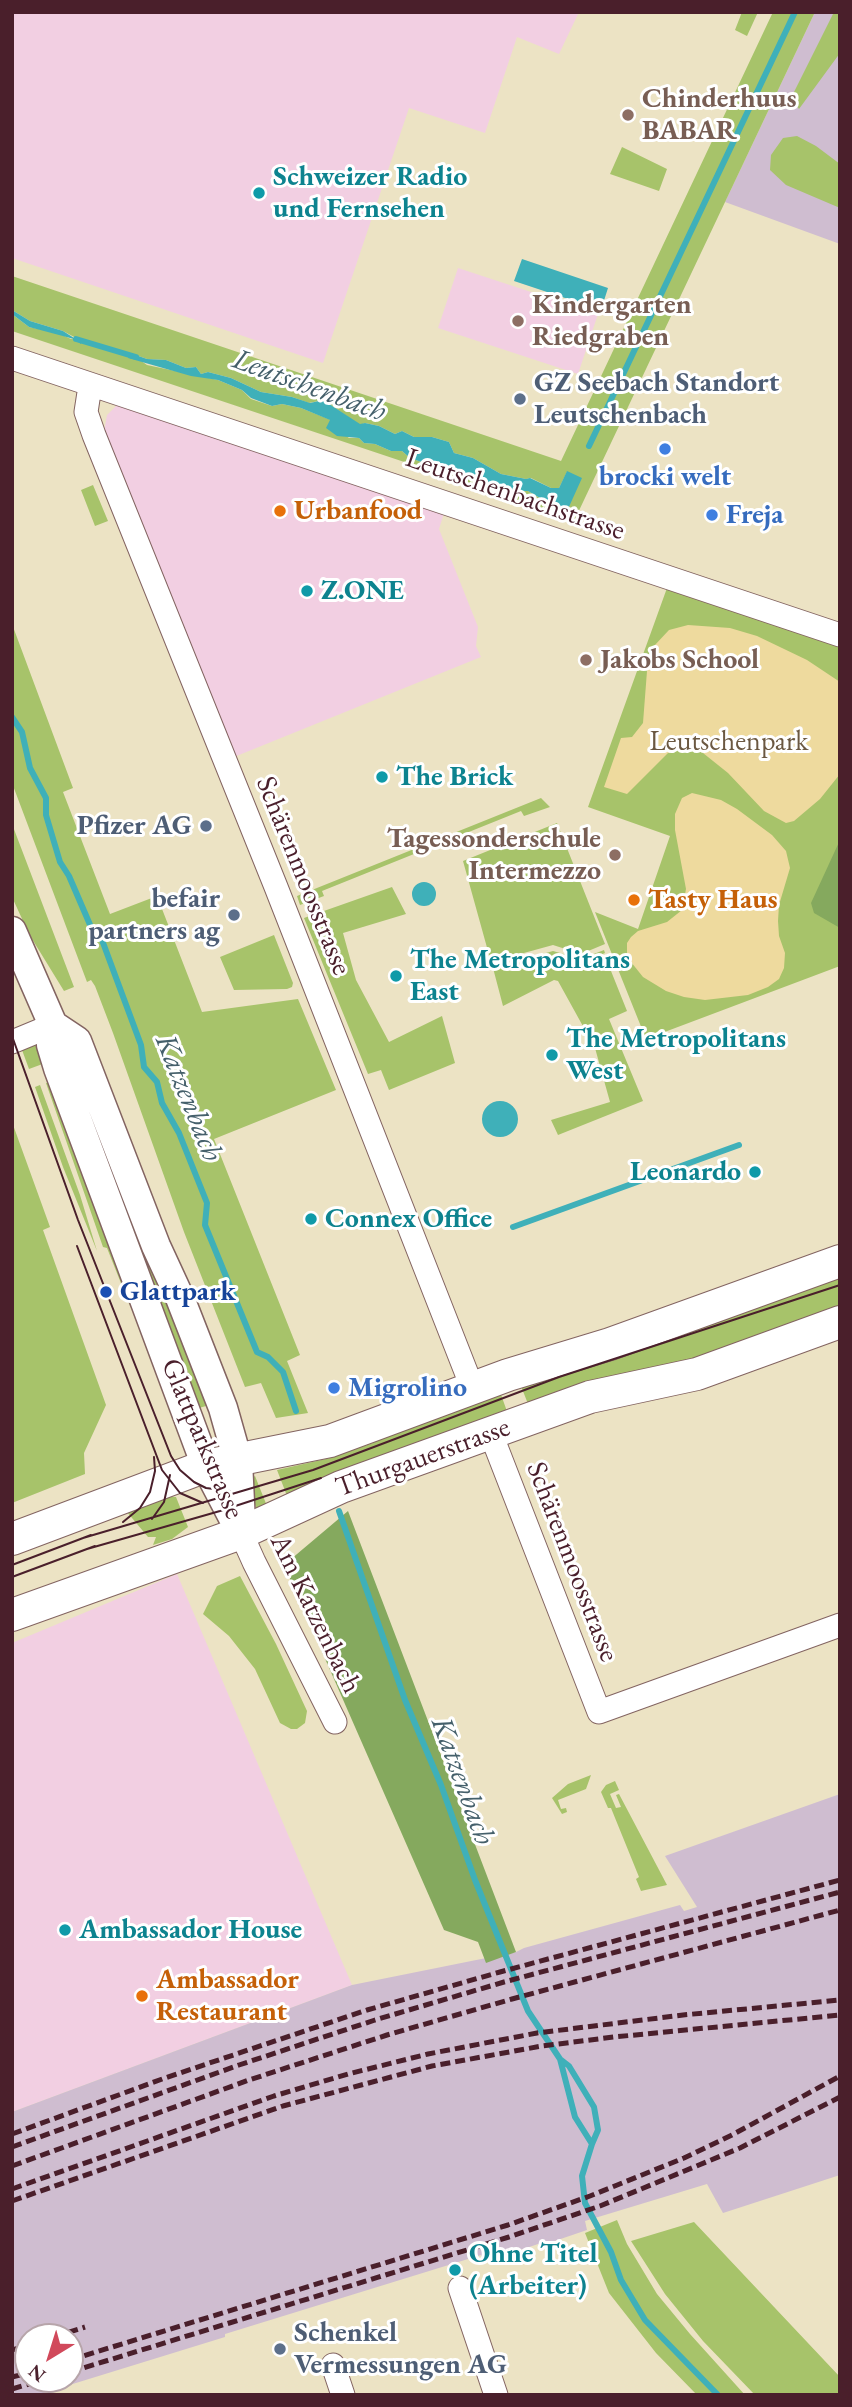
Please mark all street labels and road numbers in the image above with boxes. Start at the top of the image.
street label: Leutschenbachstrasse [401,442,629,548]
street label: Schärenmoosstrasse [248,772,358,980]
street label: Glattparkstrasse [153,1354,251,1524]
street label: Thurgauerstrasse [331,1411,515,1505]
street label: Schärenmoosstrasse [519,1457,625,1667]
street label: Am Katzenbach [262,1529,368,1699]

